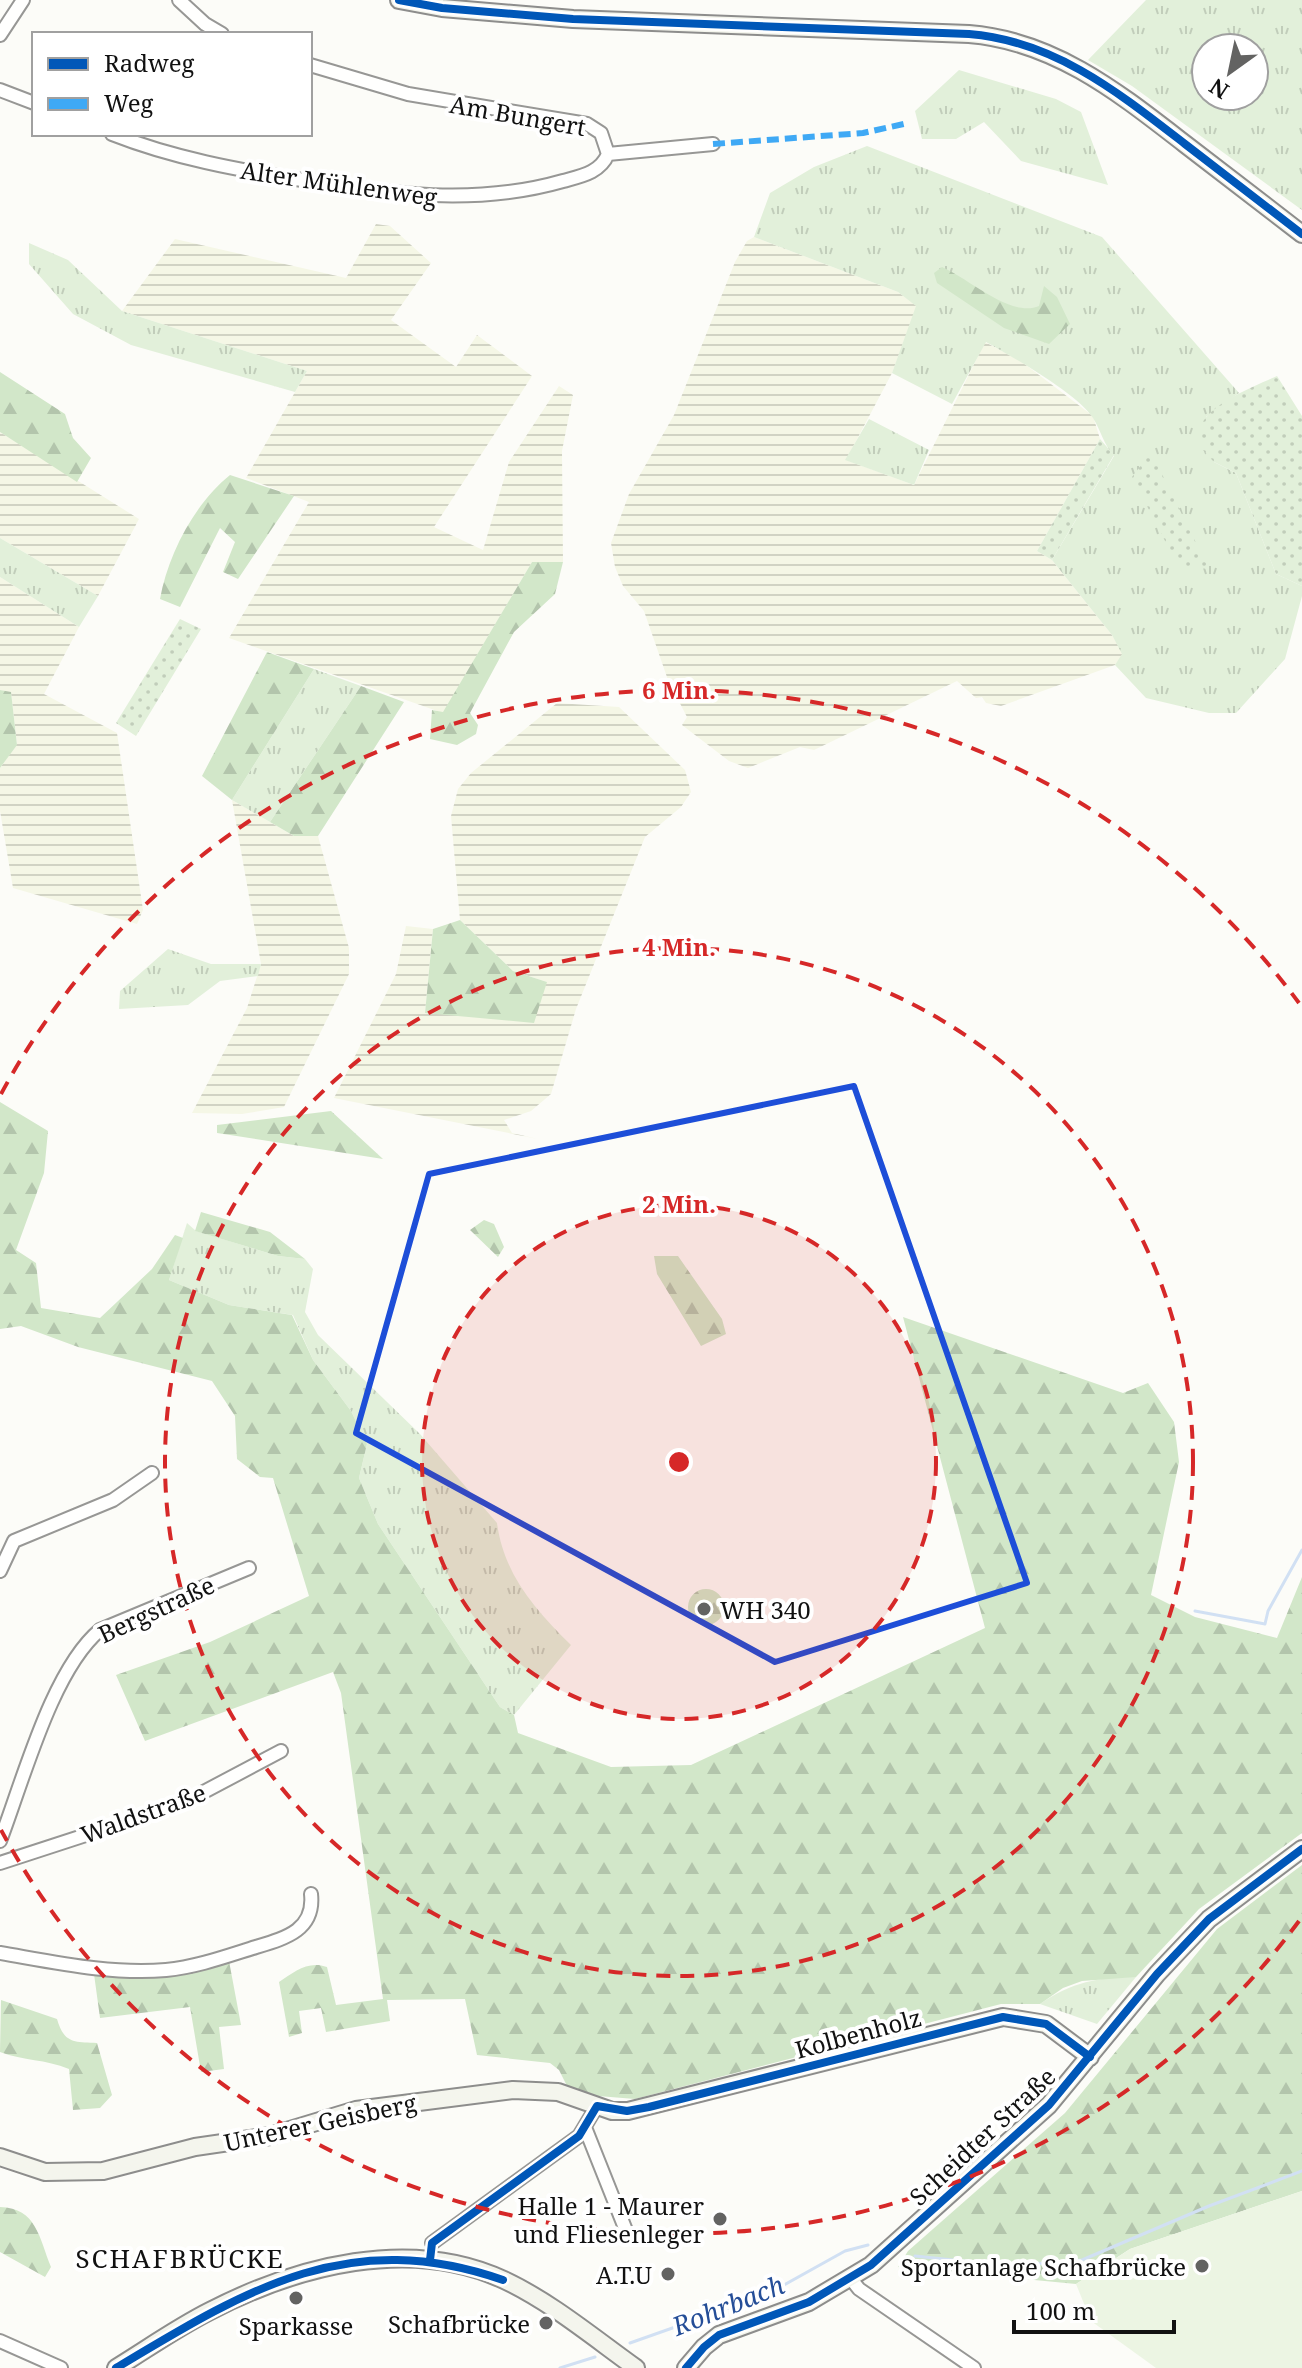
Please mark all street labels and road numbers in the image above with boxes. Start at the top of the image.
street label: Am Bungert [447,87,589,143]
street label: Alter Mühlenweg [238,153,440,213]
street label: Bergstraße [93,1568,219,1650]
street label: Waldstraße [76,1775,210,1851]
street label: Kolbenholz [791,2000,925,2066]
street label: Scheidter Straße [902,2060,1062,2212]
street label: Unterer Geisberg [221,2085,419,2159]

